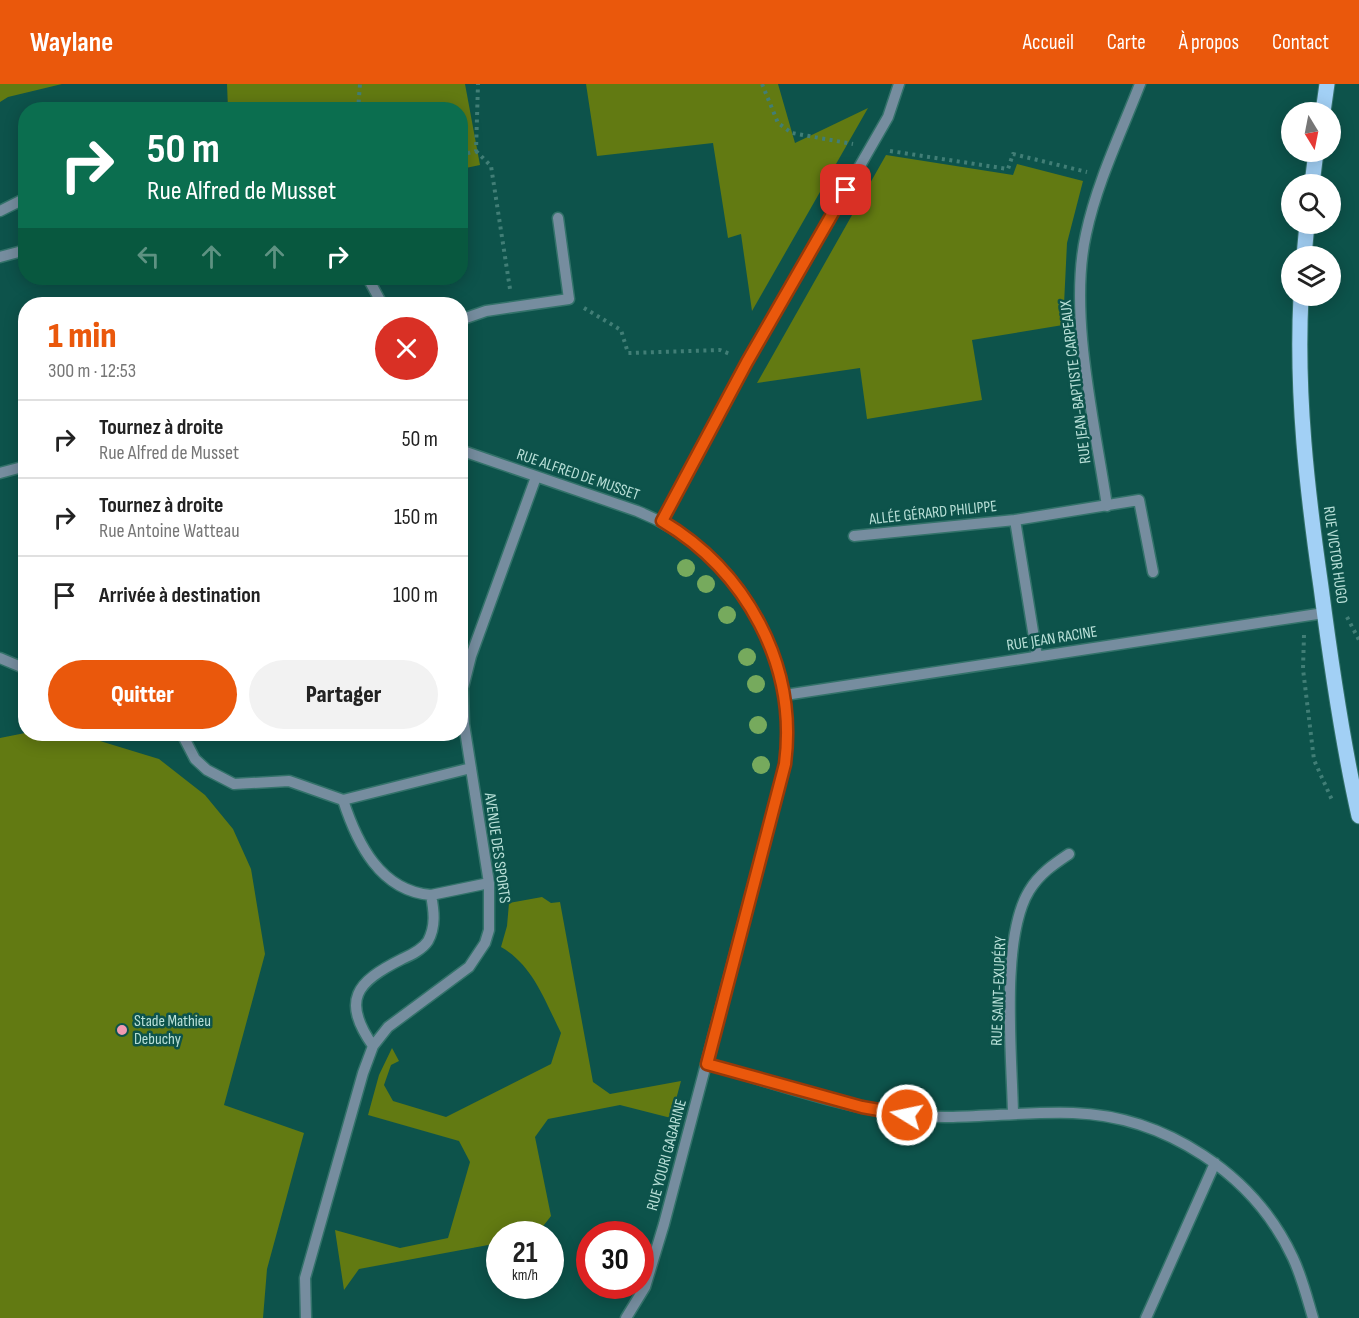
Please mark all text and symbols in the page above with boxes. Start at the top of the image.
text: Waylane [30,26,113,59]
text: Accueil [1023,30,1074,55]
text: Carte [1107,30,1146,55]
text: À propos [1179,30,1239,55]
text: Contact [1272,30,1329,55]
north arrow [1281,102,1341,162]
map controls [1281,102,1341,306]
text: 50 m [147,124,220,175]
icon: right [48,126,126,204]
pin [820,164,871,215]
icon: arrive [829,173,862,206]
button: search [1281,174,1341,234]
text: Rue Alfred de Musset [147,175,336,207]
icon: left [132,240,165,273]
icon: ahead [195,240,228,273]
icon: ahead [258,240,291,273]
icon: right [321,240,354,273]
button: layers [1281,246,1341,306]
street label: RUE JEAN-BAPTISTE CARPEAUX [1057,299,1095,465]
text: 1 min [48,315,116,358]
button: close [375,317,438,380]
text: 300 m · 12:53 [48,359,136,383]
text: Tournez à droite [99,414,224,441]
icon: right [48,423,81,456]
text: 50 m [402,426,438,453]
text: Rue Alfred de Musset [99,441,239,465]
street label: RUE ALFRED DE MUSSET [514,445,642,505]
text: Tournez à droite [99,492,224,519]
street label: ALLÉE GÉRARD PHILIPPE [867,497,998,529]
icon: right [48,501,81,534]
text: 150 m [394,504,438,531]
street label: RUE VICTOR HUGO [1319,505,1351,605]
text: Rue Antoine Watteau [99,519,240,543]
icon: arrive [48,579,81,612]
text: Arrivée à destination [99,582,261,609]
text: 100 m [393,582,438,609]
street label: RUE JEAN RACINE [1005,622,1099,656]
button: Quitter [48,660,237,729]
button: Partager [249,660,438,729]
street label: AVENUE DES SPORTS [480,791,514,904]
street label: RUE SAINT-EXUPÉRY [988,936,1010,1046]
place label: Stade Mathieu Debuchy [134,1012,211,1049]
marker: Stade Mathieu Debuchy [115,1023,129,1037]
position arrow [875,1083,939,1147]
street label: RUE YOURI GAGARINE [643,1097,691,1213]
speed limit sign: 30 [576,1221,654,1299]
text: 21 [513,1235,537,1271]
text: km/h [512,1266,538,1285]

